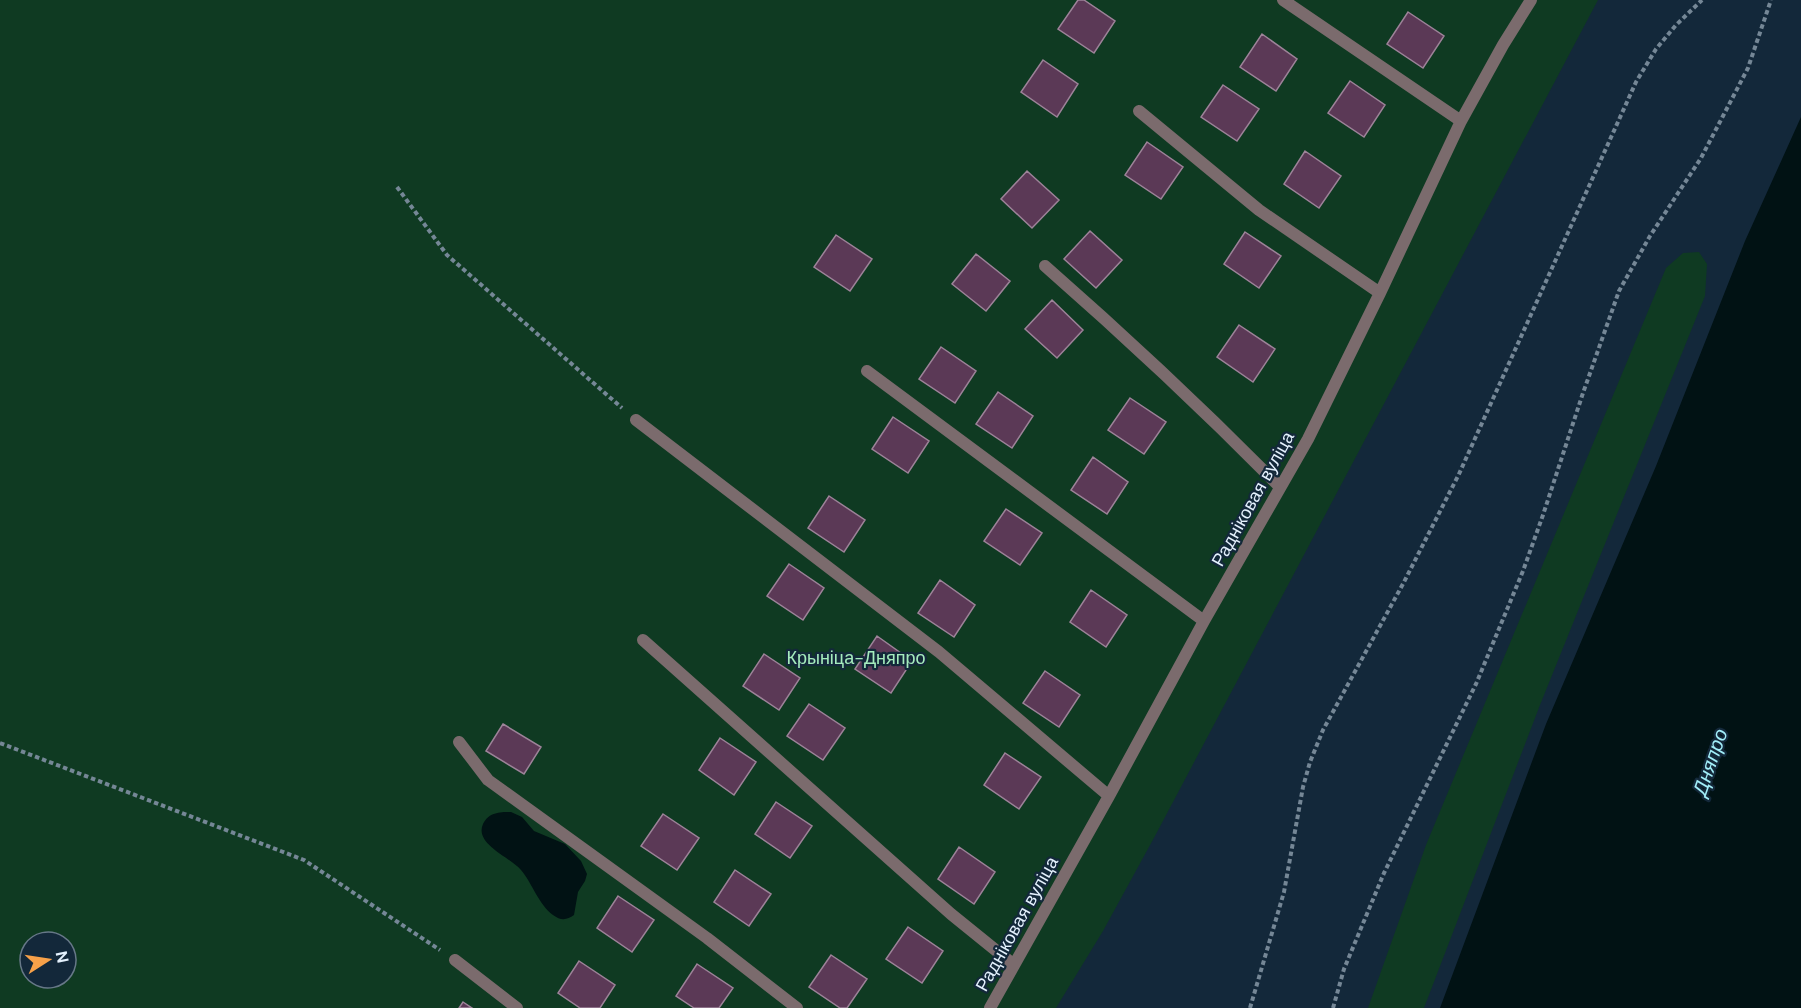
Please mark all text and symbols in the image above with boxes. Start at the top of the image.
street label: Радніковая вуліца [1206,427,1300,571]
park label: Крыніца-Дняпро [786,646,926,670]
water label: Дняпро [1686,725,1734,801]
street label: Радніковая вуліца [970,852,1064,996]
north arrow [18,930,78,990]
text: N [51,949,74,965]

